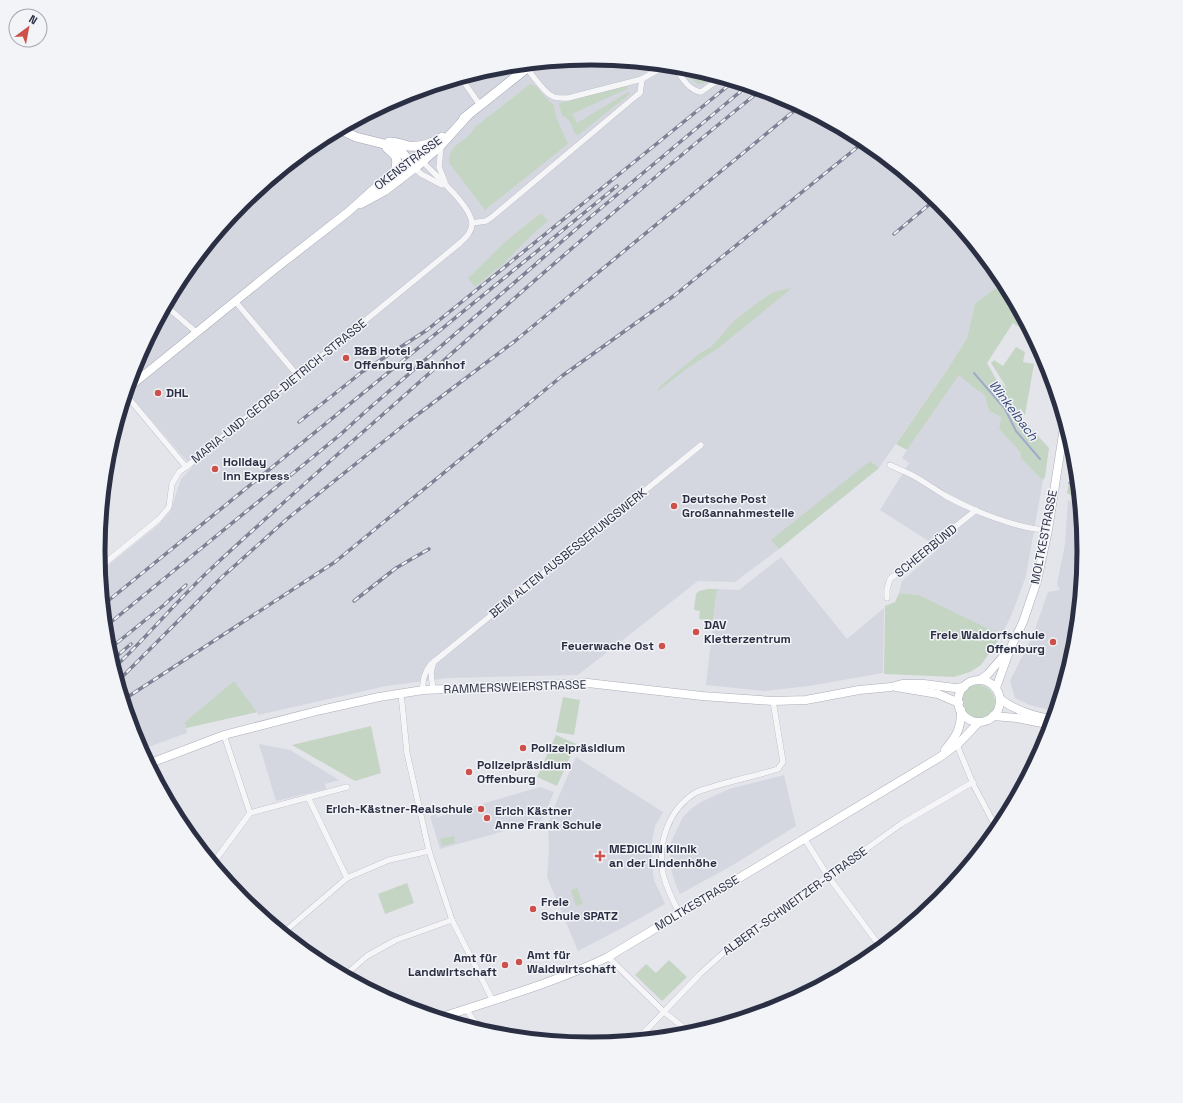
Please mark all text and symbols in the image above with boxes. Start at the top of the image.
north arrow [8,8,48,48]
text: N [26,12,40,27]
street label: OKENSTRASSE [371,132,445,194]
street label: MARIA-UND-GEORG-DIETRICH-STRASSE [188,315,370,467]
place label: B&B Hotel Offenburg Bahnhof [354,343,465,373]
marker: B&B Hotel Offenburg Bahnhof [341,353,351,363]
water label: Winkelbach [985,377,1043,445]
place label: DHL [166,385,189,401]
marker: DHL [153,388,163,398]
place label: Holiday Inn Express [223,454,289,484]
marker: Holiday Inn Express [210,464,220,474]
street label: BEIM ALTEN AUSBESSERUNGSWERK [486,484,651,622]
street label: MOLTKESTRASSE [1027,488,1061,585]
place label: Deutsche Post Großannahmestelle [682,491,795,521]
marker: Deutsche Post Großannahmestelle [669,501,679,511]
street label: SCHEERBÜND [891,521,961,581]
place label: DAV Kletterzentrum [704,617,791,647]
marker: DAV Kletterzentrum [691,627,701,637]
place label: Freie Waldorfschule Offenburg [930,627,1045,657]
marker: Freie Waldorfschule Offenburg [1048,637,1058,647]
place label: Feuerwache Ost [561,638,654,654]
marker: Feuerwache Ost [657,641,667,651]
street label: RAMMERSWEIERSTRASSE [443,677,587,697]
place label: Polizeipräsidium [531,740,625,756]
marker: Polizeipräsidium [518,743,528,753]
place label: Polizeipräsidium Offenburg [477,757,571,787]
marker: Polizeipräsidium Offenburg [464,767,474,777]
place label: Erich-Kästner-Realschule [326,801,473,817]
place label: Erich Kästner Anne Frank Schule [495,803,602,833]
marker: Erich-Kästner-Realschule [476,804,486,814]
marker: Erich Kästner Anne Frank Schule [482,813,492,823]
place label: MEDICLIN Klinik an der Lindenhöhe [609,841,717,871]
street label: ALBERT-SCHWEITZER-STRASSE [719,843,871,959]
marker: MEDICLIN Klinik an der Lindenhöhe [594,850,606,862]
street label: MOLTKESTRASSE [652,871,742,934]
place label: Freie Schule SPATZ [541,894,618,924]
marker: Freie Schule SPATZ [528,904,538,914]
place label: Amt für Waldwirtschaft [527,947,616,977]
place label: Amt für Landwirtschaft [408,950,497,980]
marker: Amt für Waldwirtschaft [514,957,524,967]
marker: Amt für Landwirtschaft [500,960,510,970]

